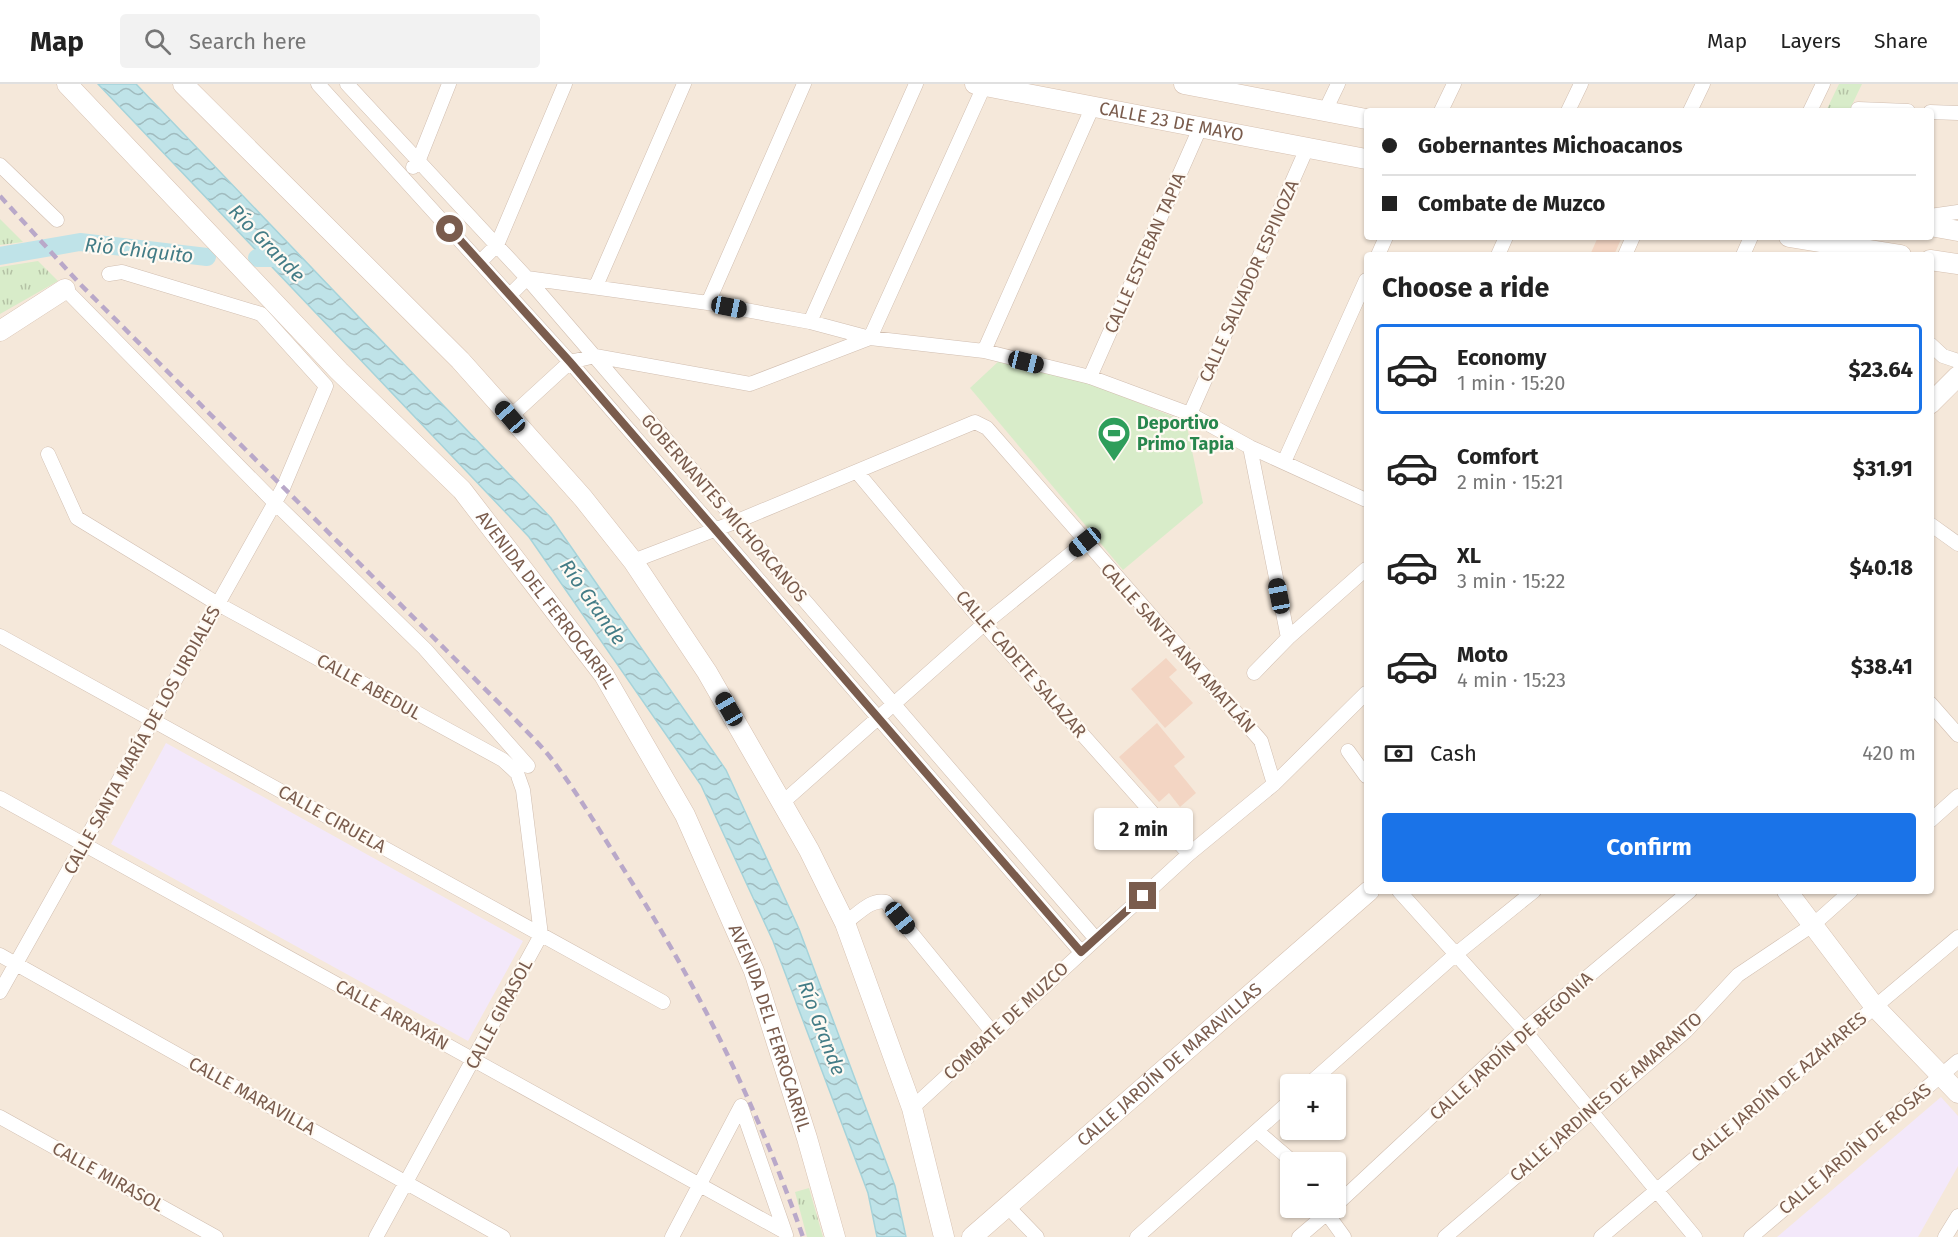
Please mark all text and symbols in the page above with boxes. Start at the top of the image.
search box [120,14,540,68]
text: Map [30,25,84,58]
icon: search [141,25,174,58]
text: Search here [189,28,307,55]
text: Map [1707,28,1747,54]
text: Layers [1780,28,1841,54]
text: Share [1874,28,1928,54]
street label: CALLE 23 DE MAYO [1097,97,1246,146]
text: Gobernantes Michoacanos [1418,132,1683,159]
street label: CALLE ESTEBAN TAPIA [1100,169,1191,337]
street label: CALLE SALVADOR ESPINOZA [1194,176,1304,386]
text: Combate de Muzco [1418,190,1605,217]
water label: Río Grande [224,199,310,287]
route start [436,215,463,242]
water label: Rió Chiquito [83,232,195,268]
text: Choose a ride [1382,272,1549,304]
car [710,295,748,319]
icon: car [1385,342,1439,396]
text: Economy [1457,344,1546,371]
car [1006,349,1046,375]
text: $23.64 [1849,356,1913,383]
text: 1 min · 15:20 [1457,371,1565,395]
car [491,398,529,436]
street label: GOBERNANTES MICHOACANOS [636,409,812,607]
place label: Deportivo Primo Tapia [1137,412,1234,455]
sports icon: Deportivo Primo Tapia [1096,415,1132,462]
icon: car [1385,441,1439,495]
text: Comfort [1457,443,1538,470]
text: $31.91 [1853,455,1913,482]
text: 2 min · 15:21 [1457,470,1564,494]
street label: AVENIDA DEL FERROCARRIL [471,507,621,693]
car [1065,524,1105,560]
icon: car [1385,540,1439,594]
text: XL [1457,542,1481,569]
text: $40.18 [1850,554,1913,581]
water label: Río Grande [555,555,631,649]
street label: CALLE SANTA ANA AMATLÁN [1096,558,1261,737]
text: 3 min · 15:22 [1457,569,1565,593]
car [1267,577,1291,615]
street label: CALLE CADETE SALAZAR [951,586,1091,742]
street label: CALLE SANTA MARÍA DE LOS URDIALES [58,601,225,878]
icon: car [1385,639,1439,693]
text: Moto [1457,641,1508,668]
street label: CALLE ABEDUL [313,649,425,725]
text: $38.41 [1851,653,1913,680]
text: 4 min · 15:23 [1457,668,1566,692]
car [712,689,746,729]
icon: cash [1382,737,1415,770]
text: Cash [1430,740,1477,767]
text: 420 m [1862,741,1916,765]
street label: CALLE CIRUELA [274,780,390,858]
callout: 2 min [1094,809,1192,851]
button: Confirm [1382,813,1916,882]
text: 2 min [1119,817,1168,841]
route end [1129,882,1156,909]
car [882,898,918,938]
street label: AVENIDA DEL FERROCARRIL [724,921,815,1134]
street label: CALLE GIRASOL [461,955,537,1073]
street label: COMBATE DE MUZCO [939,957,1073,1085]
street label: CALLE JARDÍN DE BEGONIA [1424,966,1597,1125]
street label: CALLE ARRAYÁN [332,974,453,1055]
water label: Río Grande [793,978,851,1078]
street label: CALLE JARDÍN DE MARAVILLAS [1072,978,1267,1151]
street label: CALLE JARDÍN DE AZAHARES [1686,1006,1871,1167]
street label: CALLE JARDINES DE AMARANTO [1505,1007,1707,1187]
street label: CALLE MARAVILLA [185,1052,320,1140]
map controls [1280,1074,1346,1218]
button: + [1280,1074,1346,1140]
street label: CALLE JARDÍN DE ROSAS [1774,1078,1936,1219]
street label: CALLE MIRASOL [48,1137,168,1217]
button: − [1280,1152,1346,1218]

